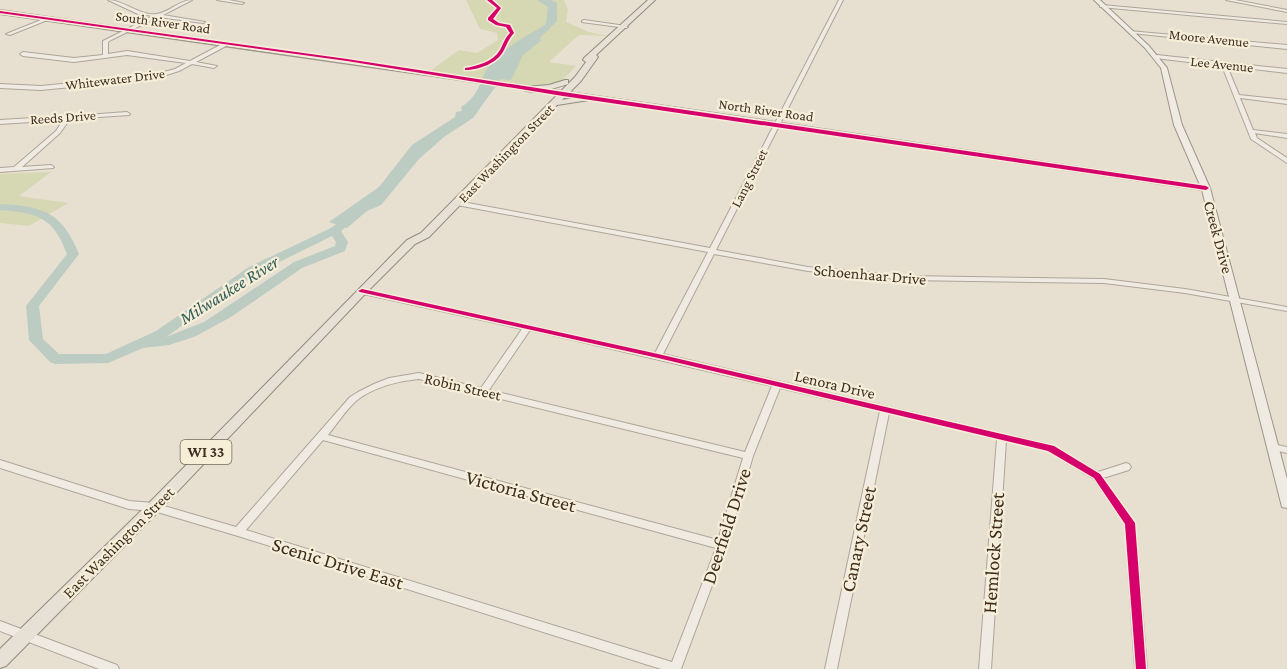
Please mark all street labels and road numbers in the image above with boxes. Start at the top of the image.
street label: South River Road [115,7,212,37]
street label: Moore Avenue [1168,26,1250,50]
street label: Lee Avenue [1190,53,1254,75]
street label: Whitewater Drive [64,65,166,93]
street label: North River Road [718,95,815,125]
street label: East Washington Street [455,100,557,206]
street label: Reeds Drive [30,107,96,127]
street label: Lang Street [728,146,771,210]
street label: Creek Drive [1201,199,1236,275]
street label: Schoenhaar Drive [813,261,927,288]
street label: Lenora Drive [793,367,877,402]
street label: Robin Street [423,369,504,404]
road number: WI 33 [180,440,232,464]
street label: Deerfield Drive [697,465,755,587]
street label: Victoria Street [463,466,579,516]
street label: East Washington Street [59,483,178,602]
street label: Canary Street [836,484,881,594]
street label: Hemlock Street [978,491,1008,614]
street label: Scenic Drive East [270,533,407,594]

